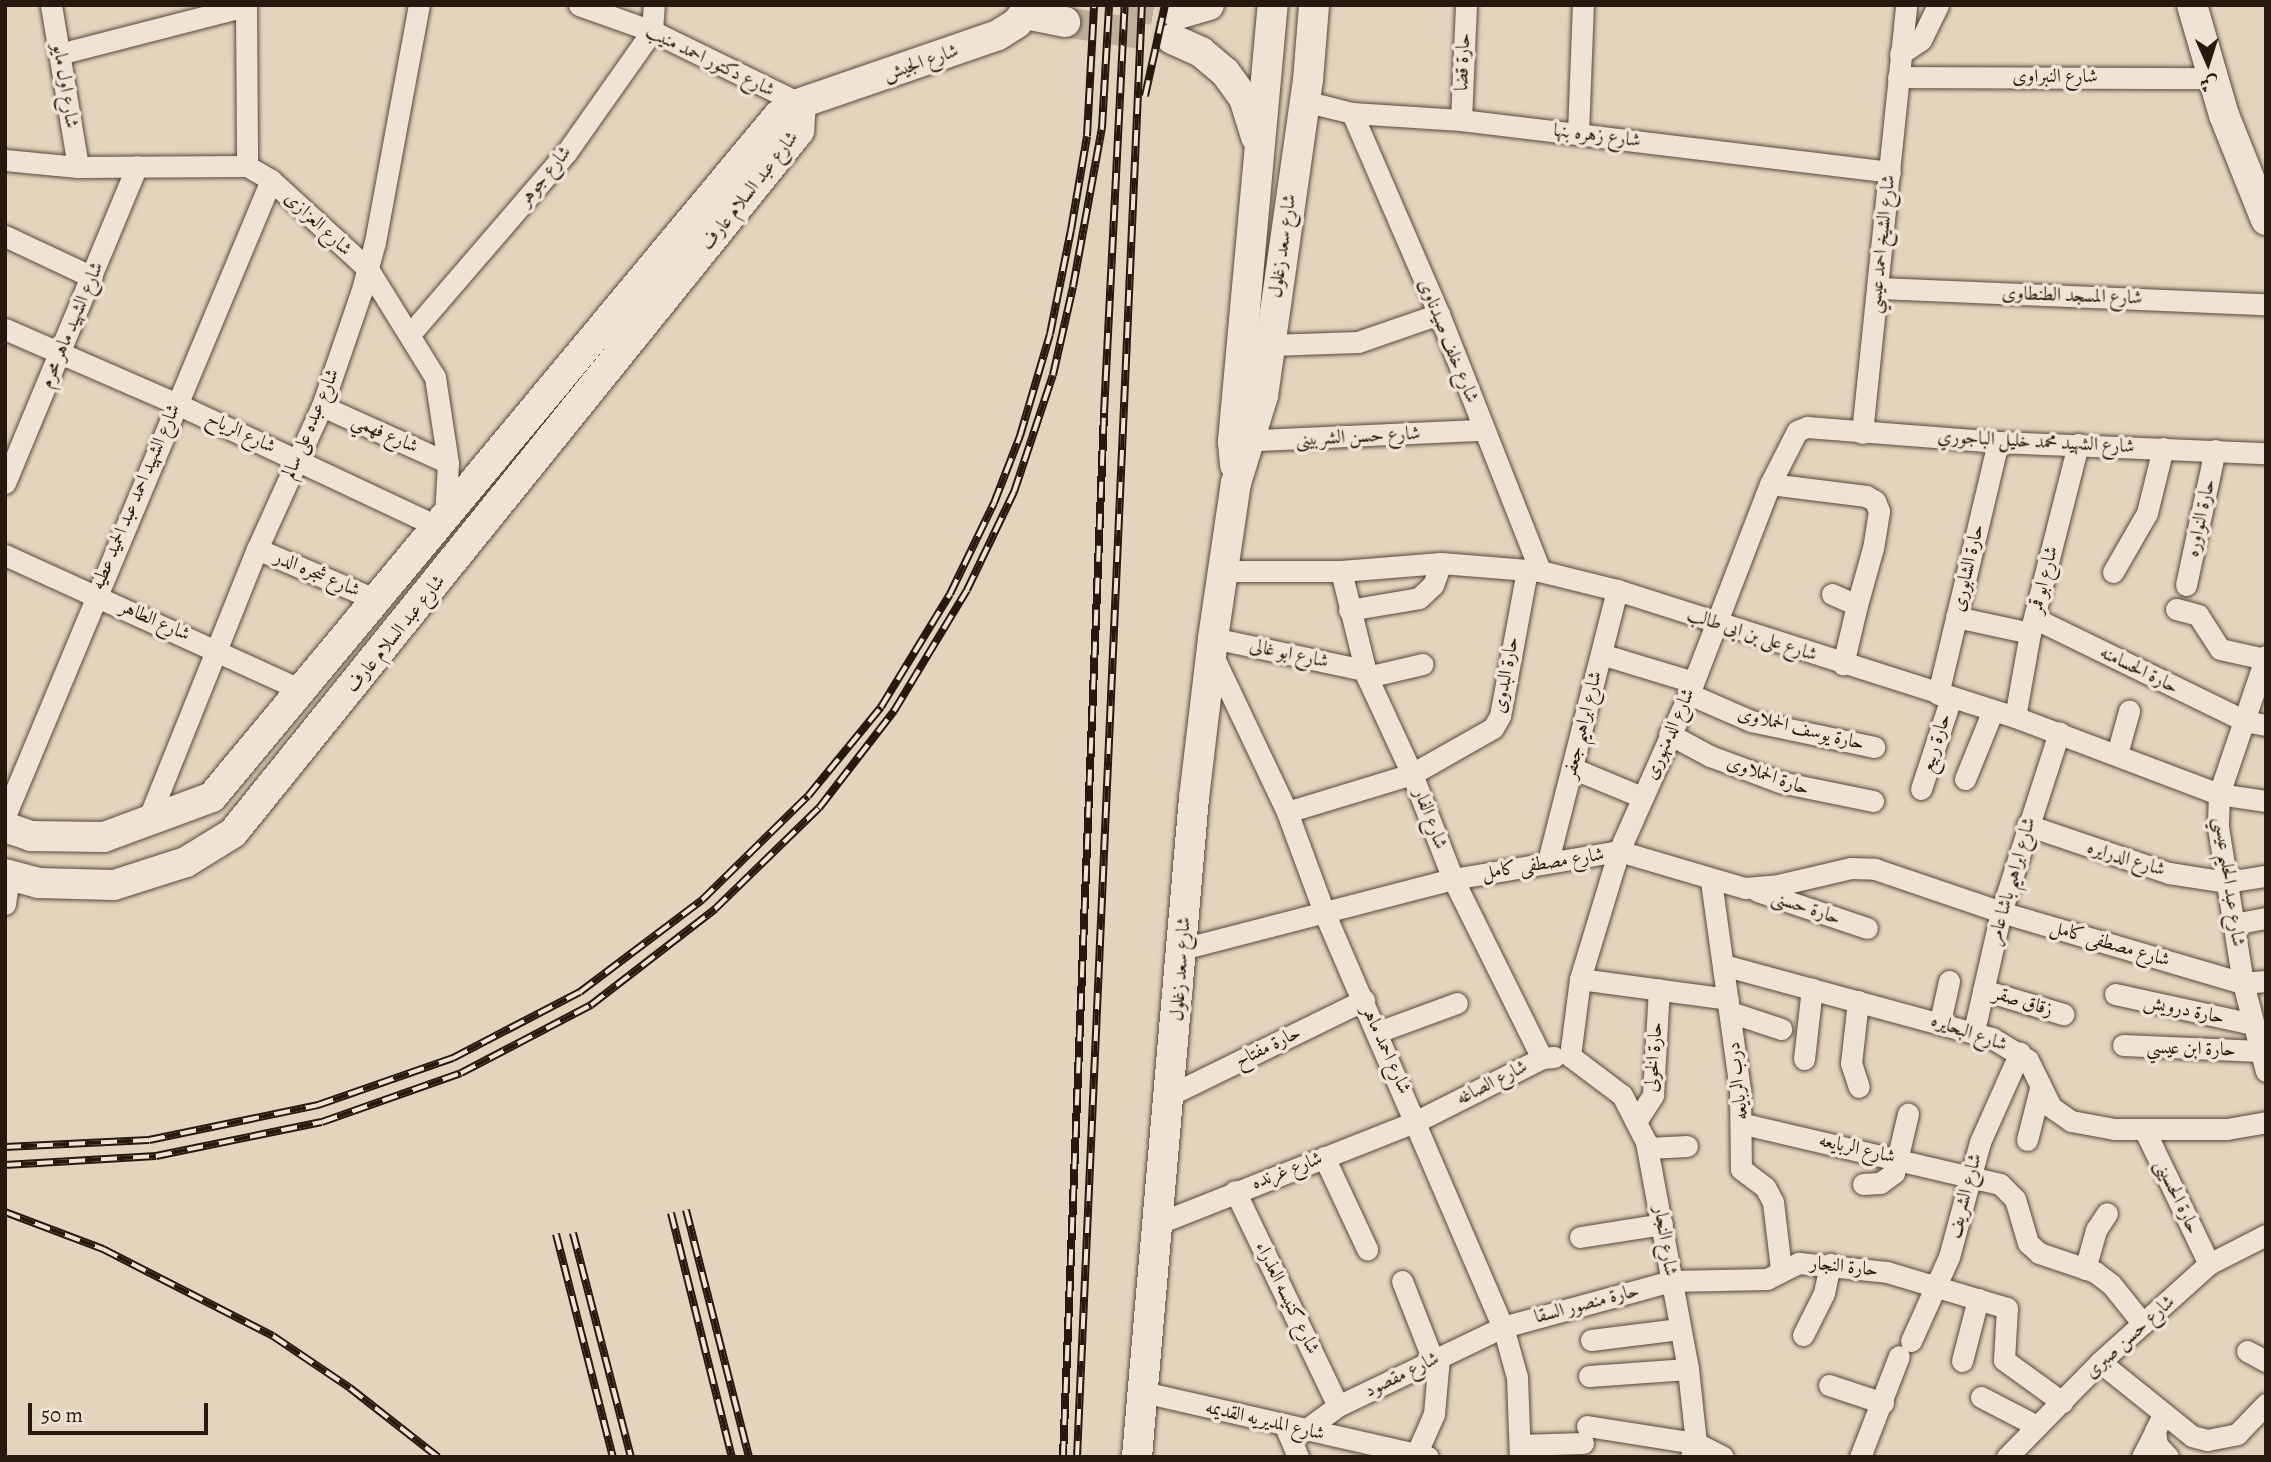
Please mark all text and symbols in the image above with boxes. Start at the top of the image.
street label: شارع دكتور احمد منيب [642,20,778,102]
north arrow [2173,28,2243,98]
street label: حارة قضا [1451,33,1475,91]
street label: شارع الجيش [880,40,962,86]
street label: شارع اول مايو [47,42,83,130]
street label: شارع النبراوى [2012,66,2098,88]
text: ش [2199,70,2219,97]
street label: شارع زهره بنها [1552,119,1642,153]
street label: شارع عبد السلام عارف [696,127,804,255]
street label: شارع جوهر [513,142,577,210]
street label: شارع الشيخ احمد عيسي [1863,174,1901,314]
street label: شارع العزازى [280,187,356,261]
street label: شارع سعد زغلول [1264,193,1302,299]
street label: شارع الشهيد ماهر محرم [35,259,109,391]
street label: شارع خلف صيدناوى [1413,276,1483,406]
street label: شارع المسجد الطنطاوى [2001,282,2143,310]
street label: شارع عبده على سالم [278,365,344,483]
street label: شارع الشهيد احمد عبد الحميد عطيه [86,401,186,593]
street label: شارع الرياح [203,407,279,459]
street label: شارع فهمي [349,409,421,459]
street label: شارع حسن الشربينى [1295,422,1421,452]
street label: شارع الشهيد محمد خليل الباجوري [1937,425,2135,459]
street label: حارة النواوره [2182,477,2220,559]
street label: حارة الشابورى [1947,522,1989,614]
street label: شارع ابو قمر [2025,544,2063,616]
street label: شارع شجره الدر [271,546,363,602]
street label: شارع عبد السلام عارف [342,571,450,697]
street label: شارع الطاهر [117,596,193,646]
street label: شارع على بن ابى طالب [1684,603,1820,667]
street label: شارع ابو غالى [1247,635,1331,673]
street label: حارة البدوى [1488,635,1524,715]
street label: حارة الحسامنه [2096,641,2182,699]
street label: شارع ابراهيم جعفر [1559,669,1607,781]
street label: شارع الدمنهورى [1640,685,1700,783]
street label: حارة يوسف الحملاوى [1735,702,1867,756]
street label: حارة ربيع [1916,711,1956,775]
street label: حارة الحملاوى [1724,751,1812,801]
street label: شارع الفار [1408,785,1452,853]
street label: شارع ابراهيم باشا عامر [1983,815,2041,947]
street label: شارع عبد الحليم عيسي [2209,816,2249,948]
street label: شارع الدرايره [2084,836,2168,882]
street label: شارع مصطفى كامل [1480,843,1606,885]
street label: حارة حسنى [1769,886,1843,930]
street label: شارع سعد زغلول [1166,916,1196,1022]
street label: شارع مصطفى كامل [2047,916,2173,972]
street label: زقاق صقر [1990,982,2056,1022]
street label: حارة درويش [2142,990,2226,1030]
street label: شارع احمد ماهر [1356,1002,1416,1098]
street label: شارع البحايره [1928,1009,2010,1057]
street label: حارة مفتاح [1231,1021,1305,1073]
street label: حارة الخولى [1640,1021,1668,1093]
street label: حارة ابن عيسي [2146,1036,2236,1062]
street label: درب الربايعه [1723,1041,1753,1121]
street label: شارع الصاغه [1453,1055,1531,1111]
street label: شارع الربايعه [1817,1129,1897,1169]
street label: شارع غرنده [1248,1147,1326,1195]
street label: شارع الشريف [1943,1151,1987,1241]
street label: حارة الحسينى [2149,1156,2205,1238]
street label: شارع النجار [1648,1204,1682,1278]
street label: شارع كنيسه العذراء [1250,1238,1324,1358]
street label: حارة النجار [1809,1252,1879,1282]
street label: حارة منصور السقا [1532,1279,1642,1329]
street label: شارع حسن صبرى [2080,1291,2180,1383]
street label: شارع مقصود [1361,1347,1443,1403]
scale bar [32,1388,212,1432]
street label: شارع المديريه القديمه [1203,1396,1327,1446]
text: 50 m [41,1401,83,1429]

